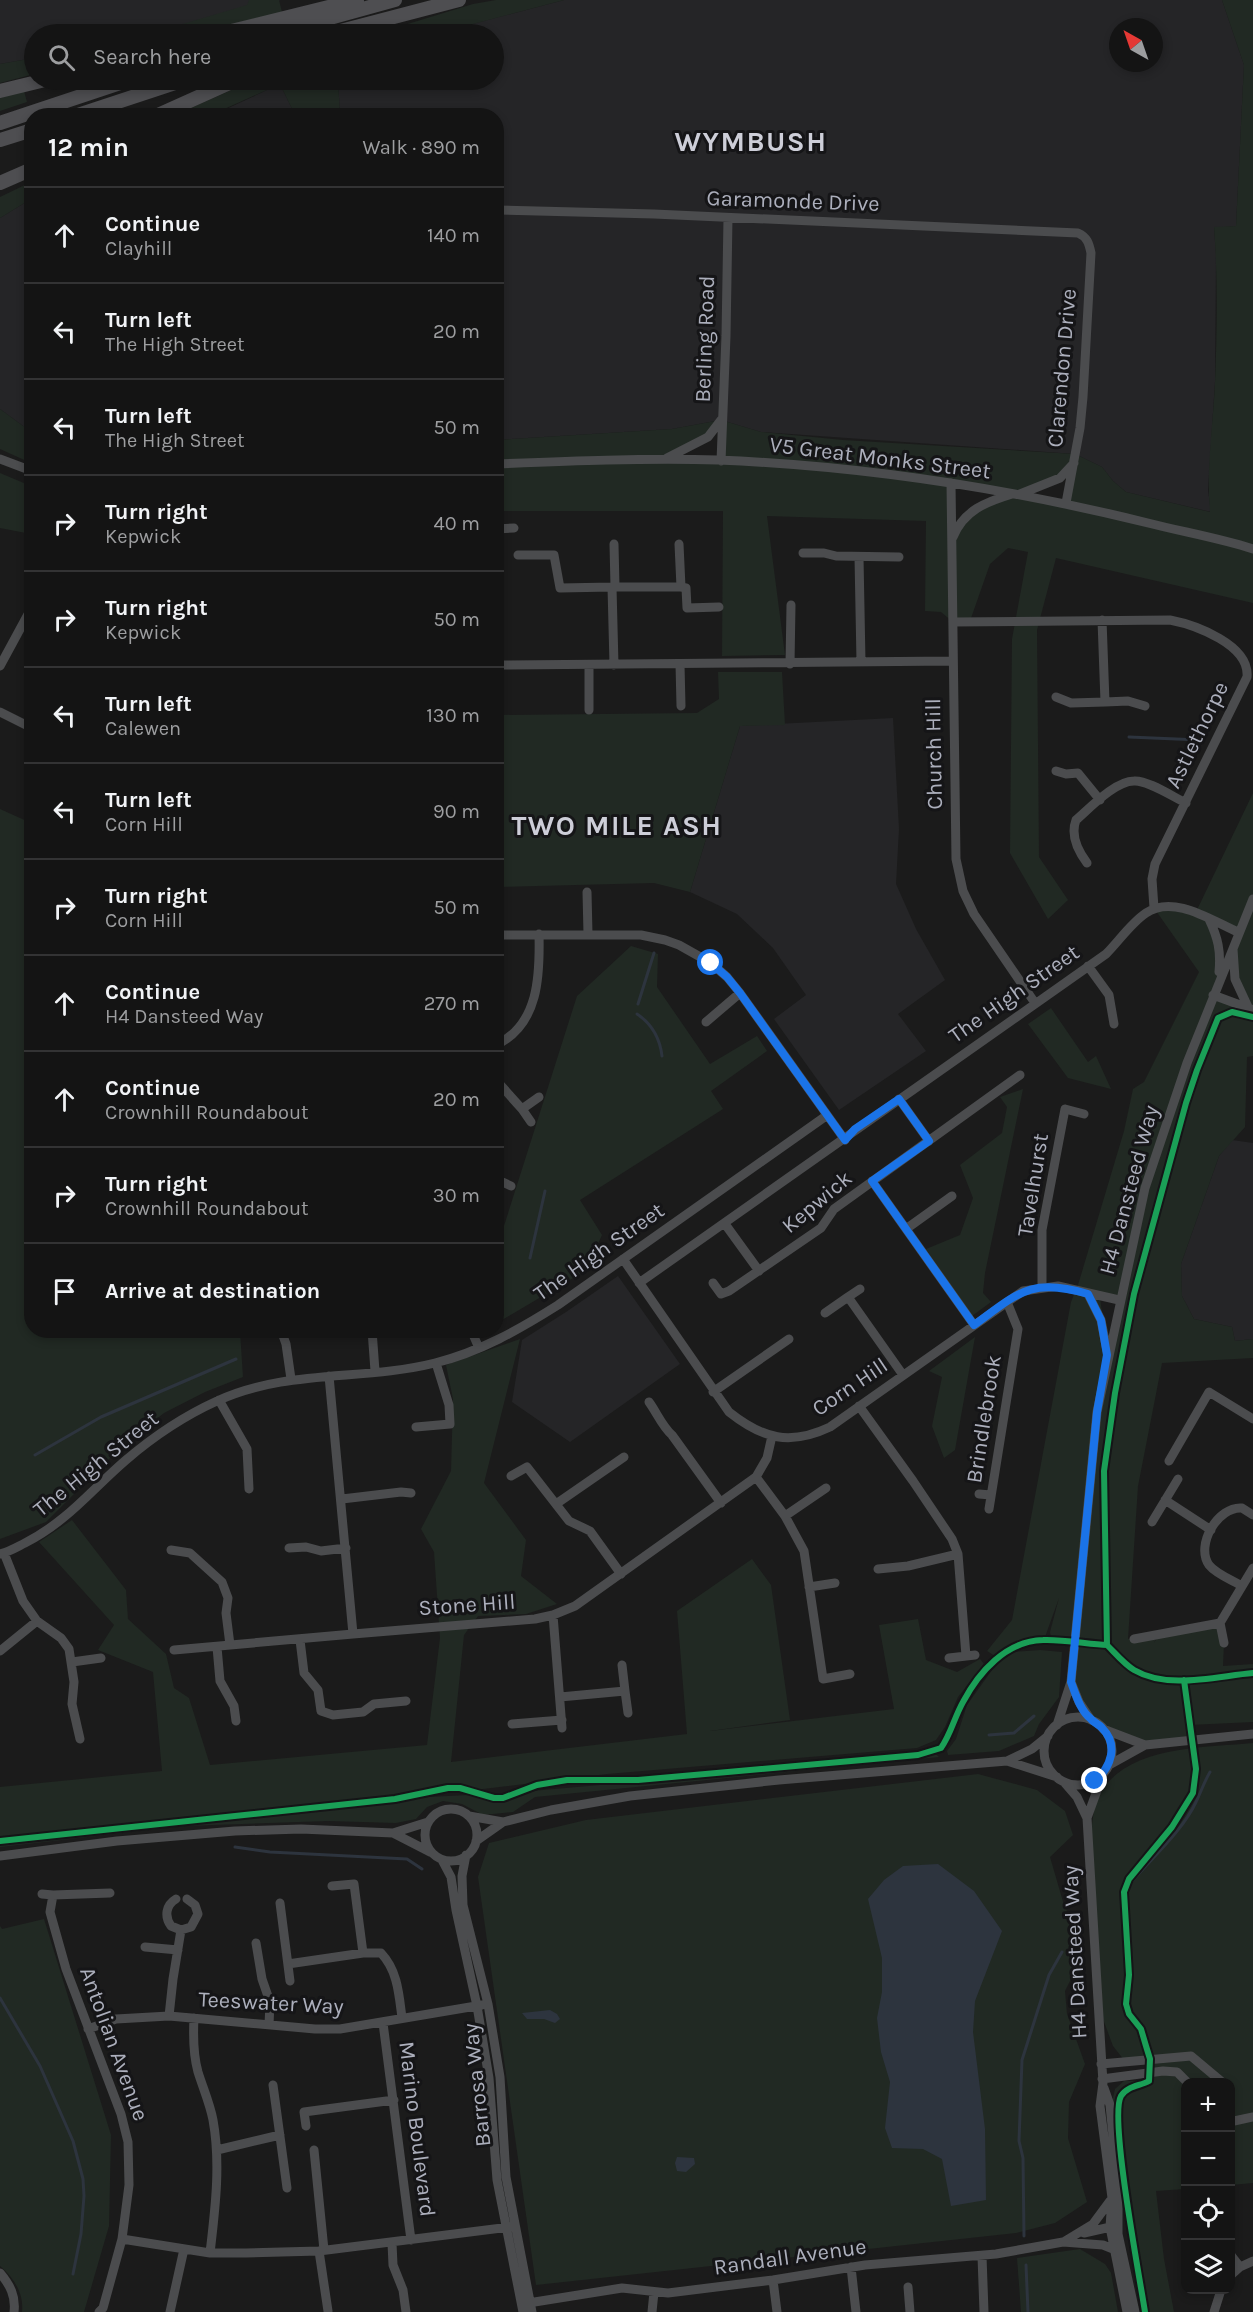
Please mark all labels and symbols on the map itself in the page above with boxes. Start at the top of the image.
north arrow [1109,18,1163,72]
district label: WYMBUSH [675,125,827,158]
street label: Garamonde Drive [706,185,880,217]
street label: Berling Road [690,275,720,403]
street label: Clarendon Drive [1042,288,1082,448]
street label: V5 Great Monks Street [768,432,992,484]
street label: Astlethorpe [1160,677,1234,793]
street label: Church Hill [920,698,948,810]
district label: TWO MILE ASH [511,809,723,842]
street label: The High Street [944,939,1084,1049]
route start [697,949,723,975]
street label: H4 Dansteed Way [1094,1103,1164,1277]
street label: Tavelhurst [1012,1132,1054,1238]
street label: Kepwick [777,1165,857,1239]
street label: The High Street [529,1197,669,1307]
street label: Corn Hill [807,1352,893,1422]
street label: Brindlebrook [961,1353,1007,1485]
street label: The High Street [28,1406,164,1522]
street label: Stone Hill [418,1589,516,1621]
route end [1081,1767,1107,1793]
street label: H4 Dansteed Way [1057,1864,1093,2040]
street label: Antolian Avenue [74,1963,154,2125]
street label: Teeswater Way [198,1986,344,2020]
street label: Barrosa Way [458,2022,496,2148]
street label: Marino Boulevard [393,2040,441,2218]
street label: Randall Avenue [712,2233,868,2281]

